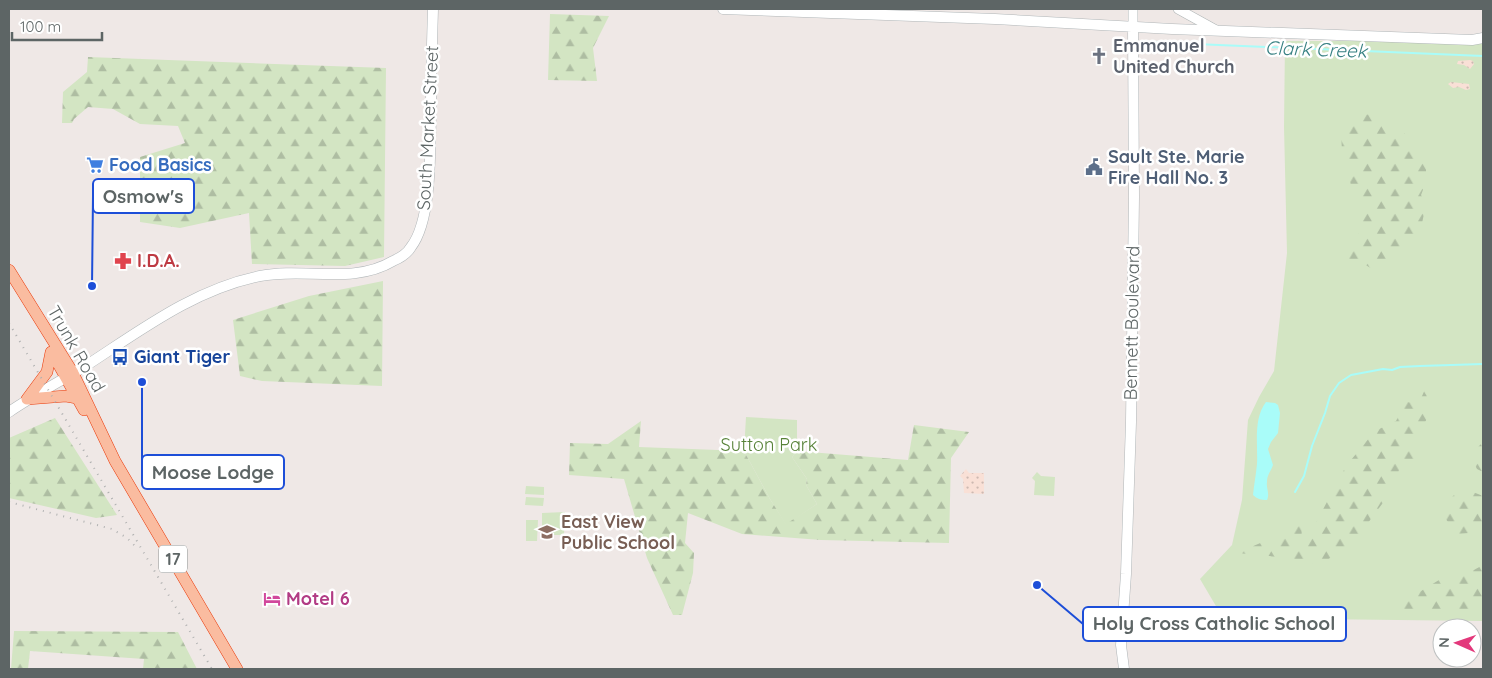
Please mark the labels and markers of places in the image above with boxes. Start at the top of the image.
place label: Emmanuel United Church [1113,34,1235,78]
church icon: Emmanuel United Church [1089,46,1109,66]
place label: Sault Ste. Marie Fire Hall No. 3 [1108,145,1245,189]
place label: Food Basics [109,153,212,176]
supermarket icon: Food Basics [85,155,105,175]
public building icon: Sault Ste. Marie Fire Hall No. 3 [1084,157,1104,177]
callout: Osmow's [93,179,194,213]
place label: I.D.A. [137,249,180,272]
pharmacy icon: I.D.A. [113,251,133,271]
place label: Giant Tiger [134,345,230,368]
bus stop icon: Giant Tiger [110,347,130,367]
callout: Moose Lodge [142,455,284,489]
place label: East View Public School [561,510,675,554]
school or university icon: East View Public School [537,522,557,542]
place label: Motel 6 [286,587,350,610]
hotel icon: Motel 6 [262,589,282,609]
callout: Holy Cross Catholic School [1083,607,1346,641]

